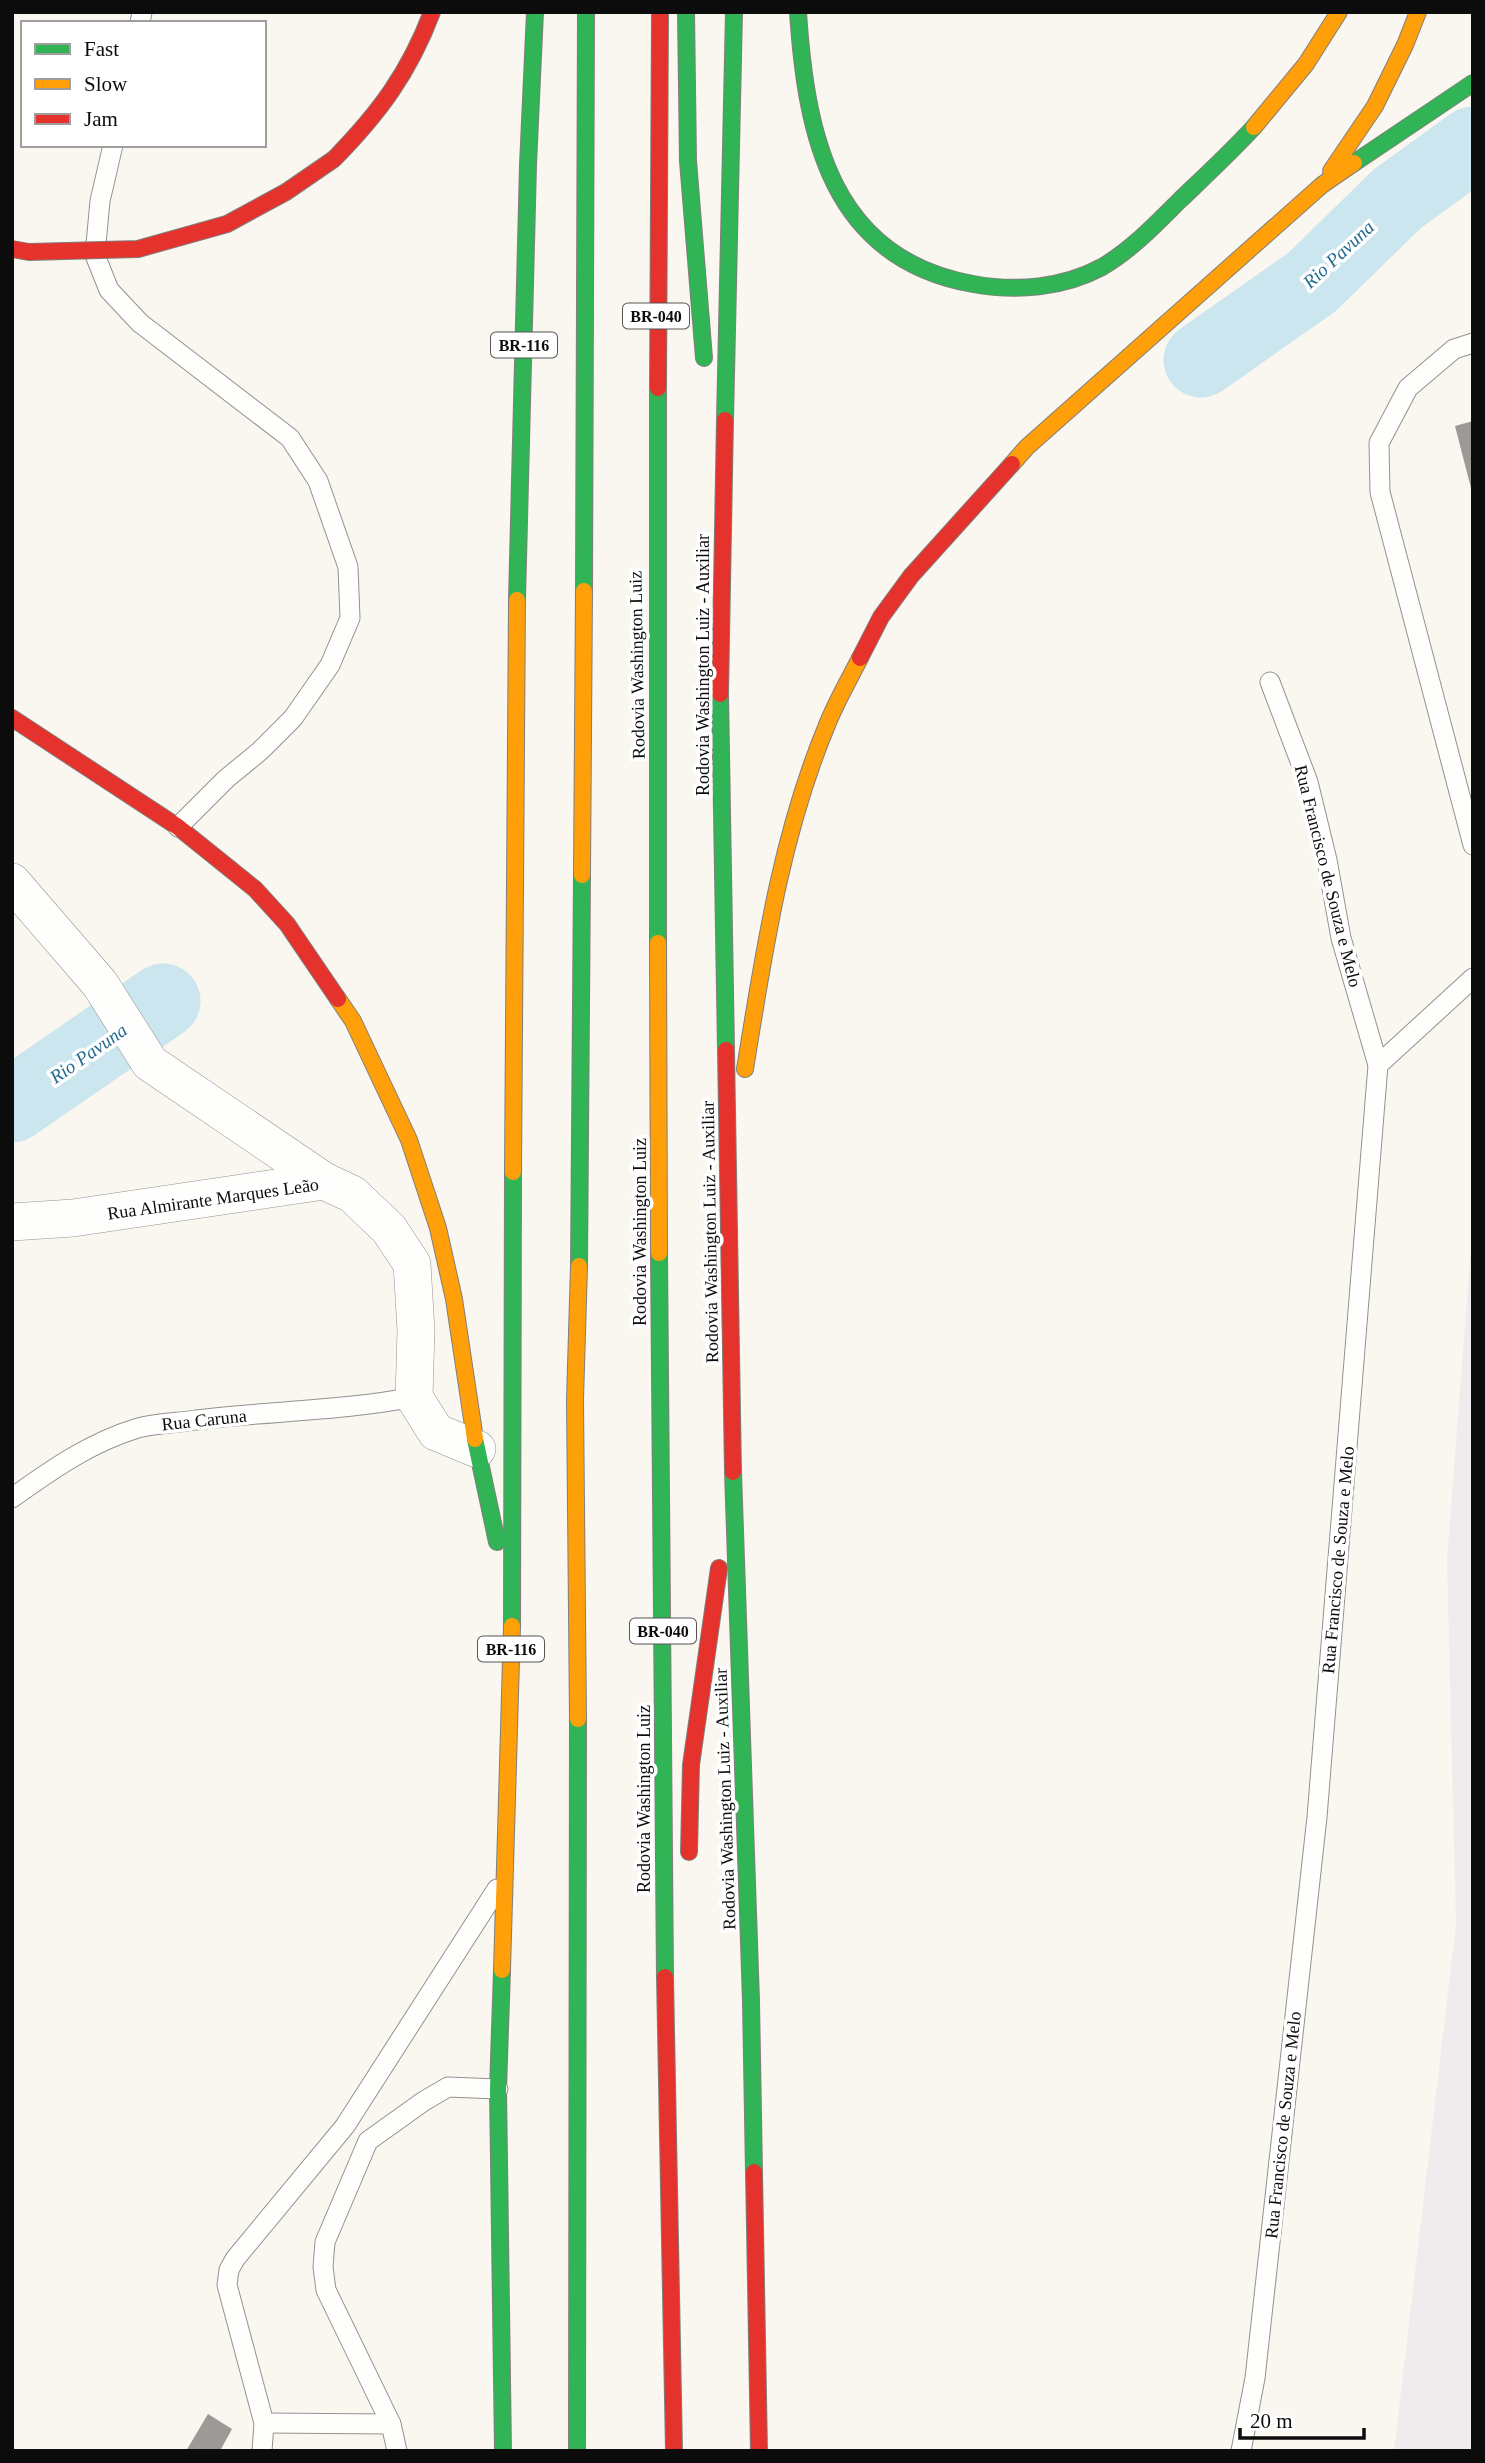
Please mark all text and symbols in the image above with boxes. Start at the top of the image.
legend [21,21,266,147]
text: Fast [84,37,119,61]
text: Slow [84,72,128,96]
text: Jam [84,107,118,131]
water label: Rio Pavuna [1298,216,1378,293]
road number: BR-040 [623,304,689,328]
road number: BR-116 [491,332,557,358]
street label: Rodovia Washington Luiz - Auxiliar [693,534,713,796]
street label: Rodovia Washington Luiz [625,571,649,759]
street label: Rua Francisco de Souza e Melo [1291,763,1365,989]
water label: Rio Pavuna [45,1019,131,1088]
street label: Rodovia Washington Luiz - Auxiliar [698,1101,722,1363]
street label: Rodovia Washington Luiz [630,1138,650,1326]
street label: Rua Almirante Marques Leão [106,1174,320,1224]
street label: Rua Caruna [160,1406,248,1434]
street label: Rua Francisco de Souza e Melo [1318,1445,1358,1675]
road number: BR-040 [630,1618,696,1644]
road number: BR-116 [478,1637,544,1662]
street label: Rodovia Washington Luiz - Auxiliar [710,1668,740,1930]
street label: Rodovia Washington Luiz [634,1705,654,1893]
street label: Rua Francisco de Souza e Melo [1261,2010,1305,2240]
scale bar [1240,2396,1364,2440]
text: 20 m [1250,2409,1293,2433]

